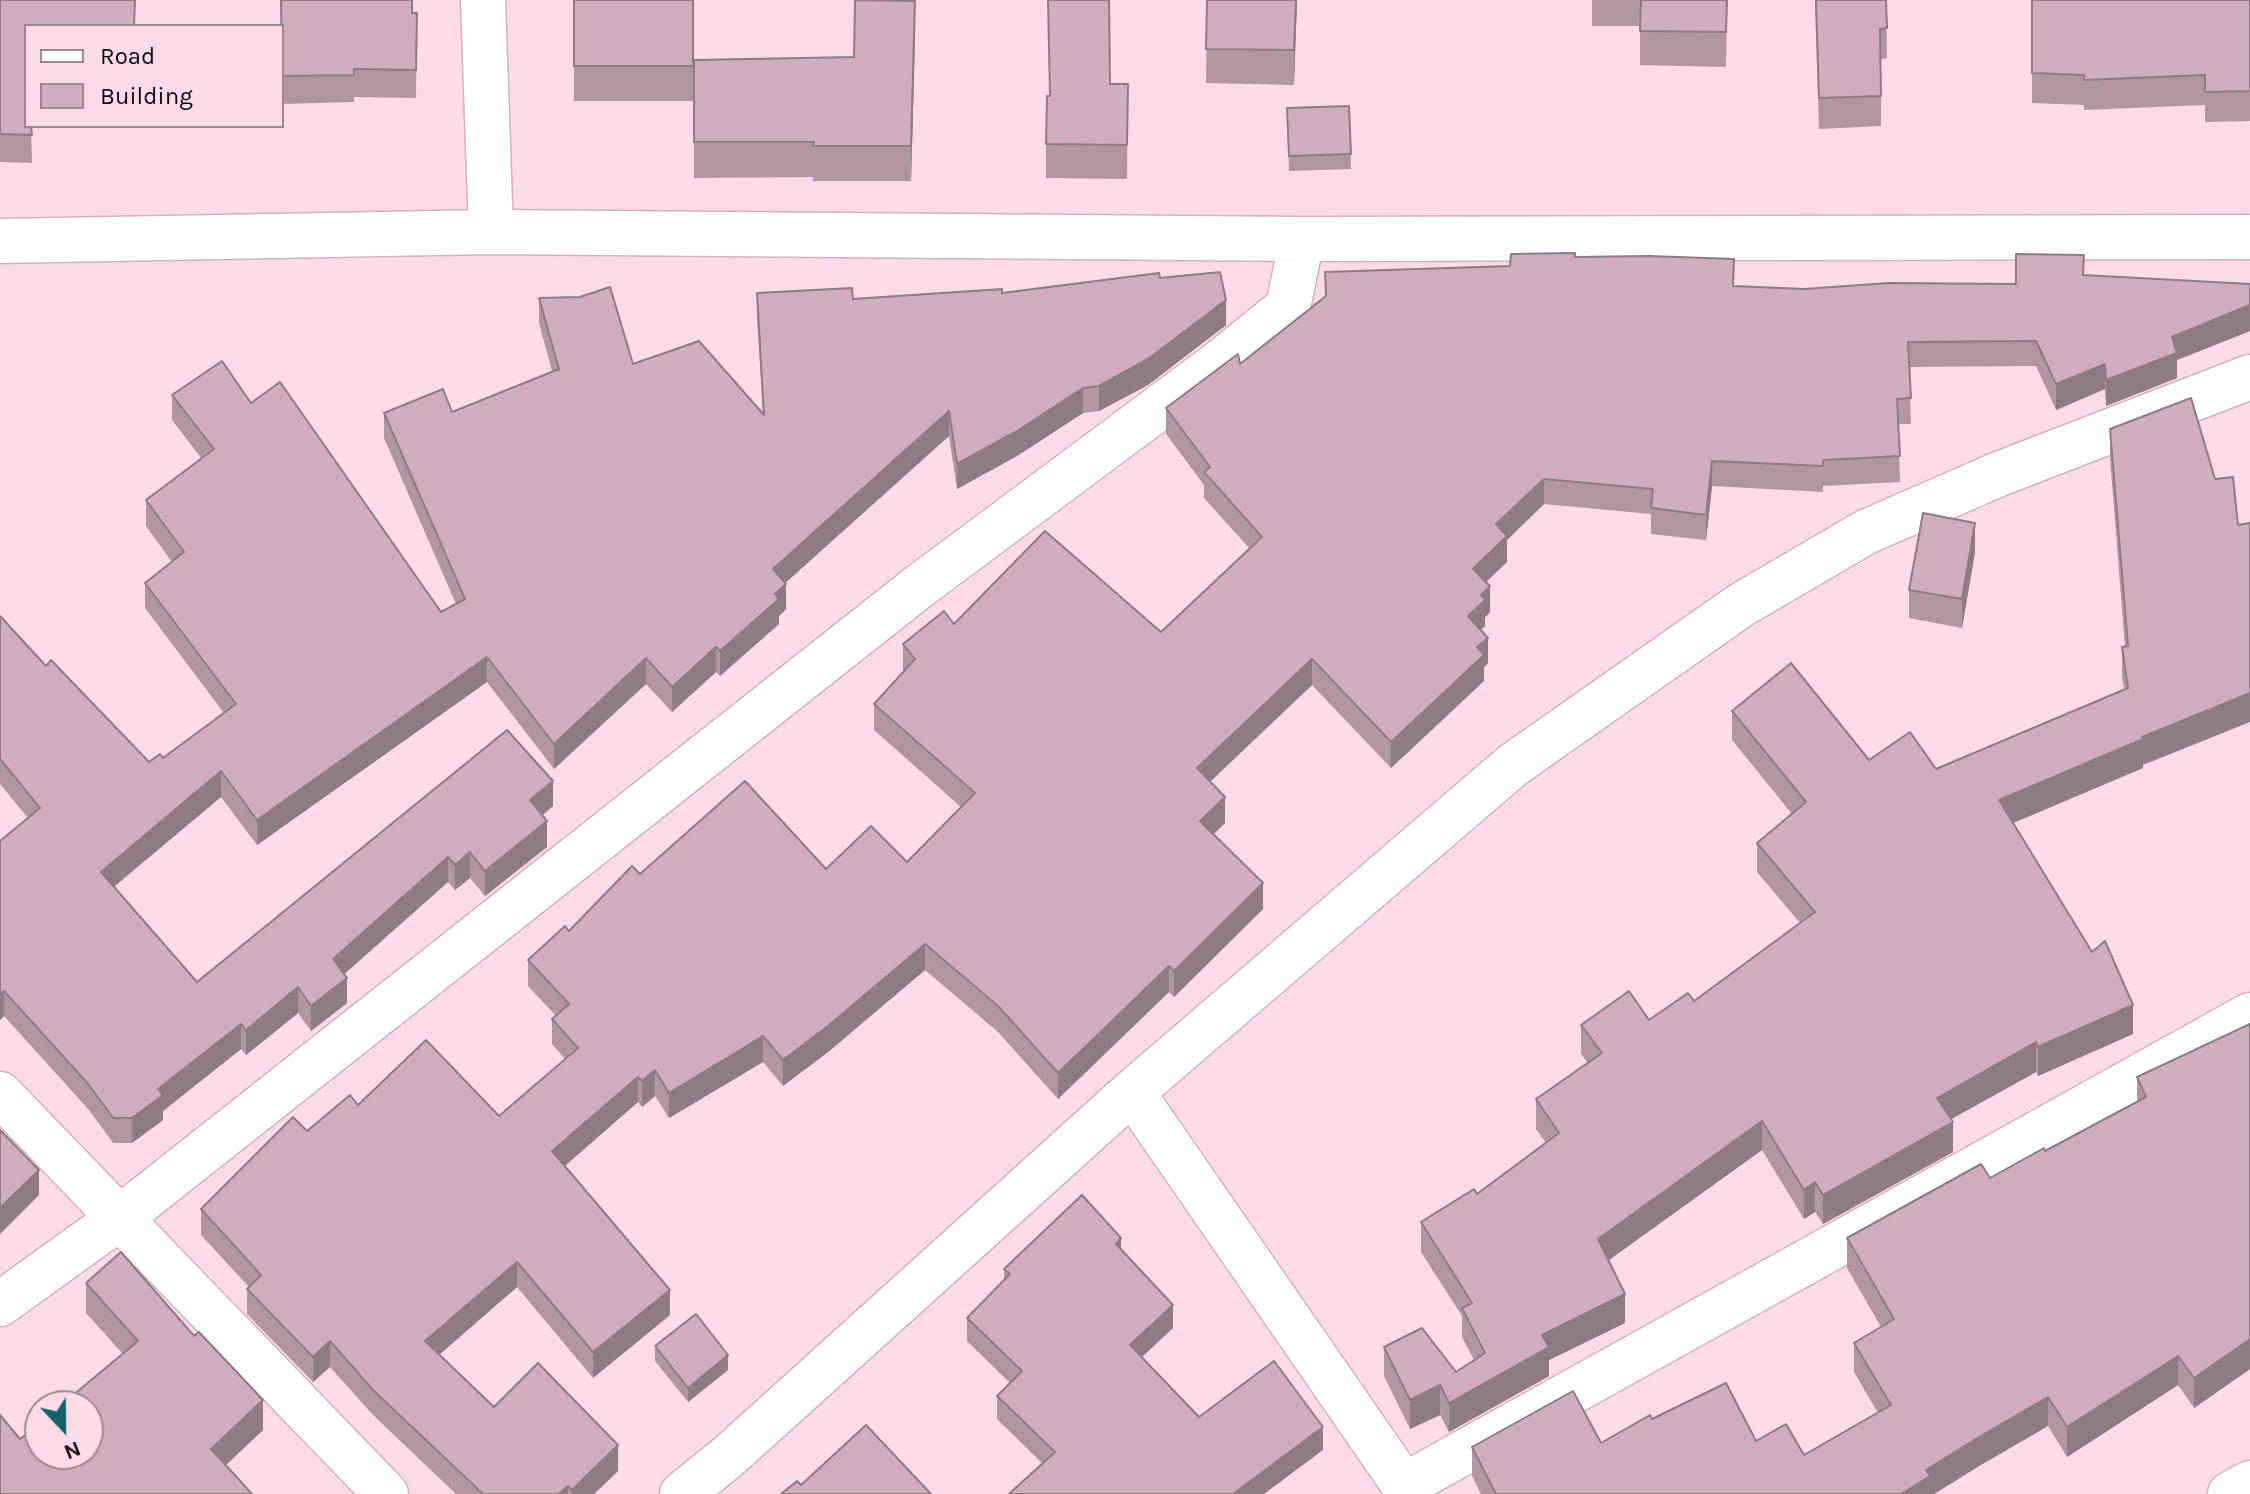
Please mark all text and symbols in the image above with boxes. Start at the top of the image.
legend [24,24,284,128]
text: Road [100,42,155,70]
text: Building [100,82,193,110]
north arrow [24,1390,104,1470]
text: N [60,1435,84,1465]

